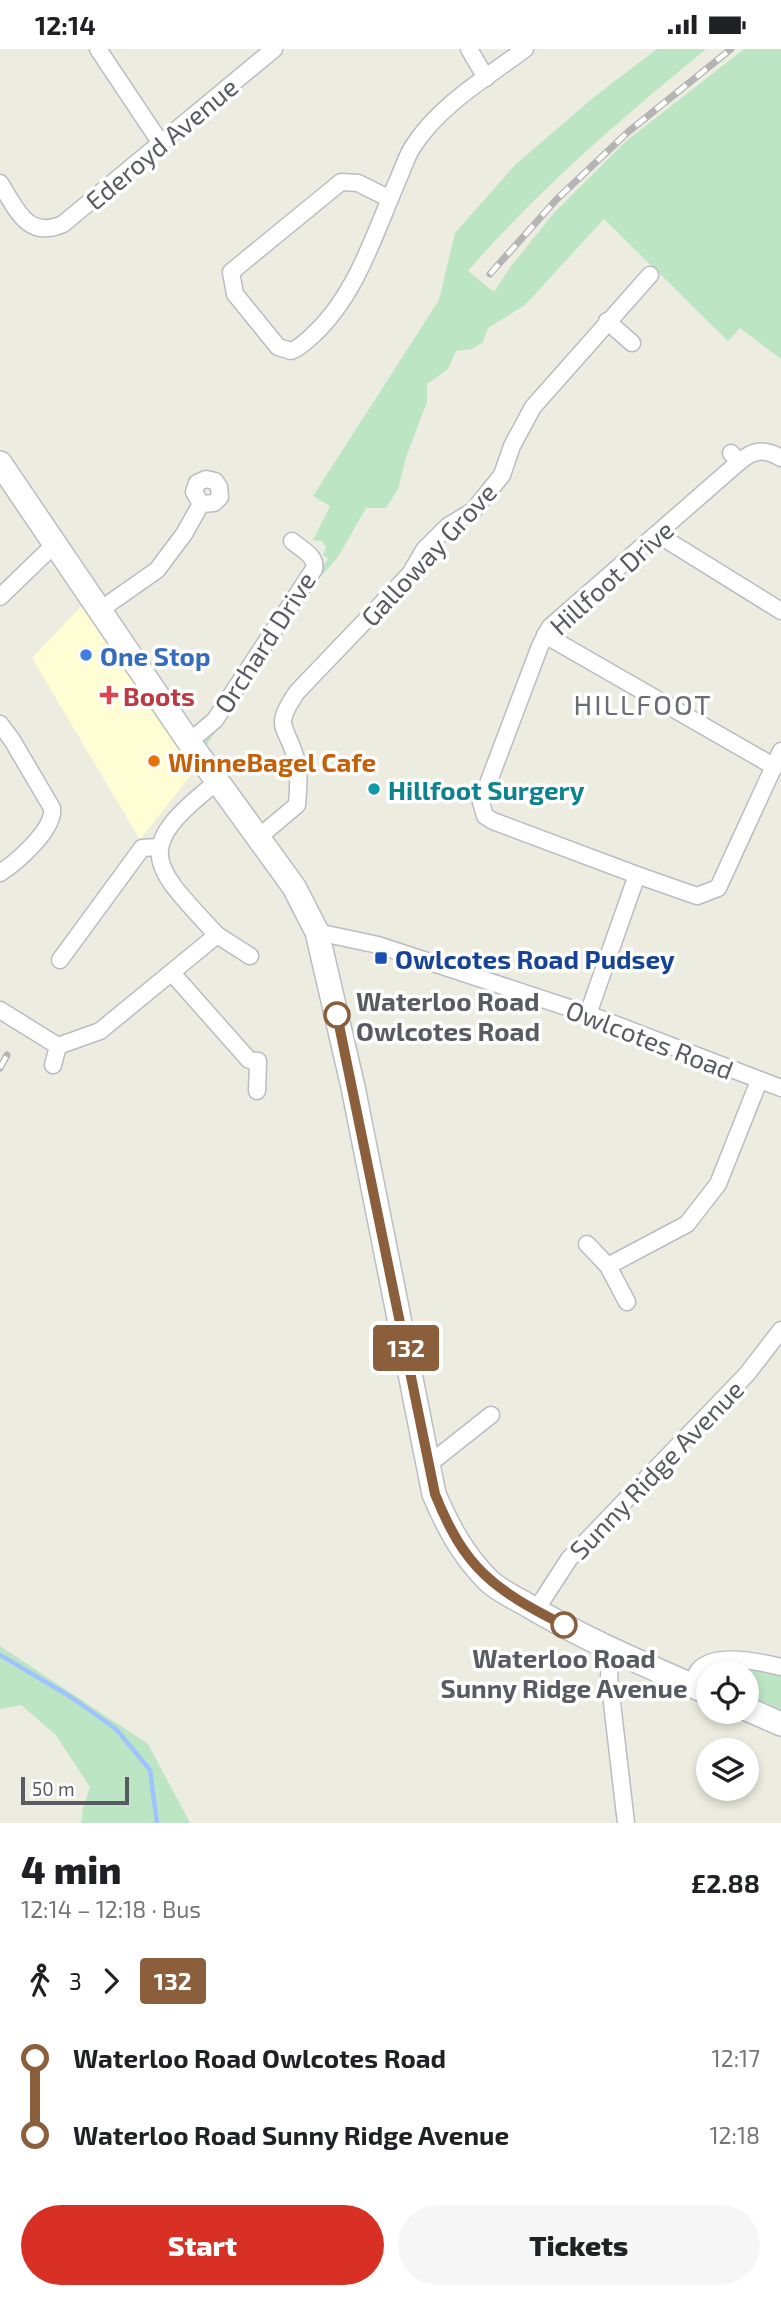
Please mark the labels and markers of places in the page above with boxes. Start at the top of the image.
place label: One Stop [100,640,211,671]
marker: One Stop [78,647,94,663]
place label: Boots [123,680,195,711]
marker: Boots [101,687,117,703]
place label: WinneBagel Cafe [168,746,376,777]
marker: WinneBagel Cafe [146,753,162,769]
place label: Hillfoot Surgery [388,774,585,806]
marker: Hillfoot Surgery [366,781,382,797]
place label: Owlcotes Road Pudsey [395,943,675,975]
marker: Owlcotes Road Pudsey [373,950,389,966]
place label: Waterloo Road Owlcotes Road [356,985,540,1046]
marker: Waterloo Road Owlcotes Road [324,1002,350,1028]
marker: Waterloo Road Sunny Ridge Avenue [551,1612,577,1638]
place label: Waterloo Road Sunny Ridge Avenue [440,1642,688,1704]

